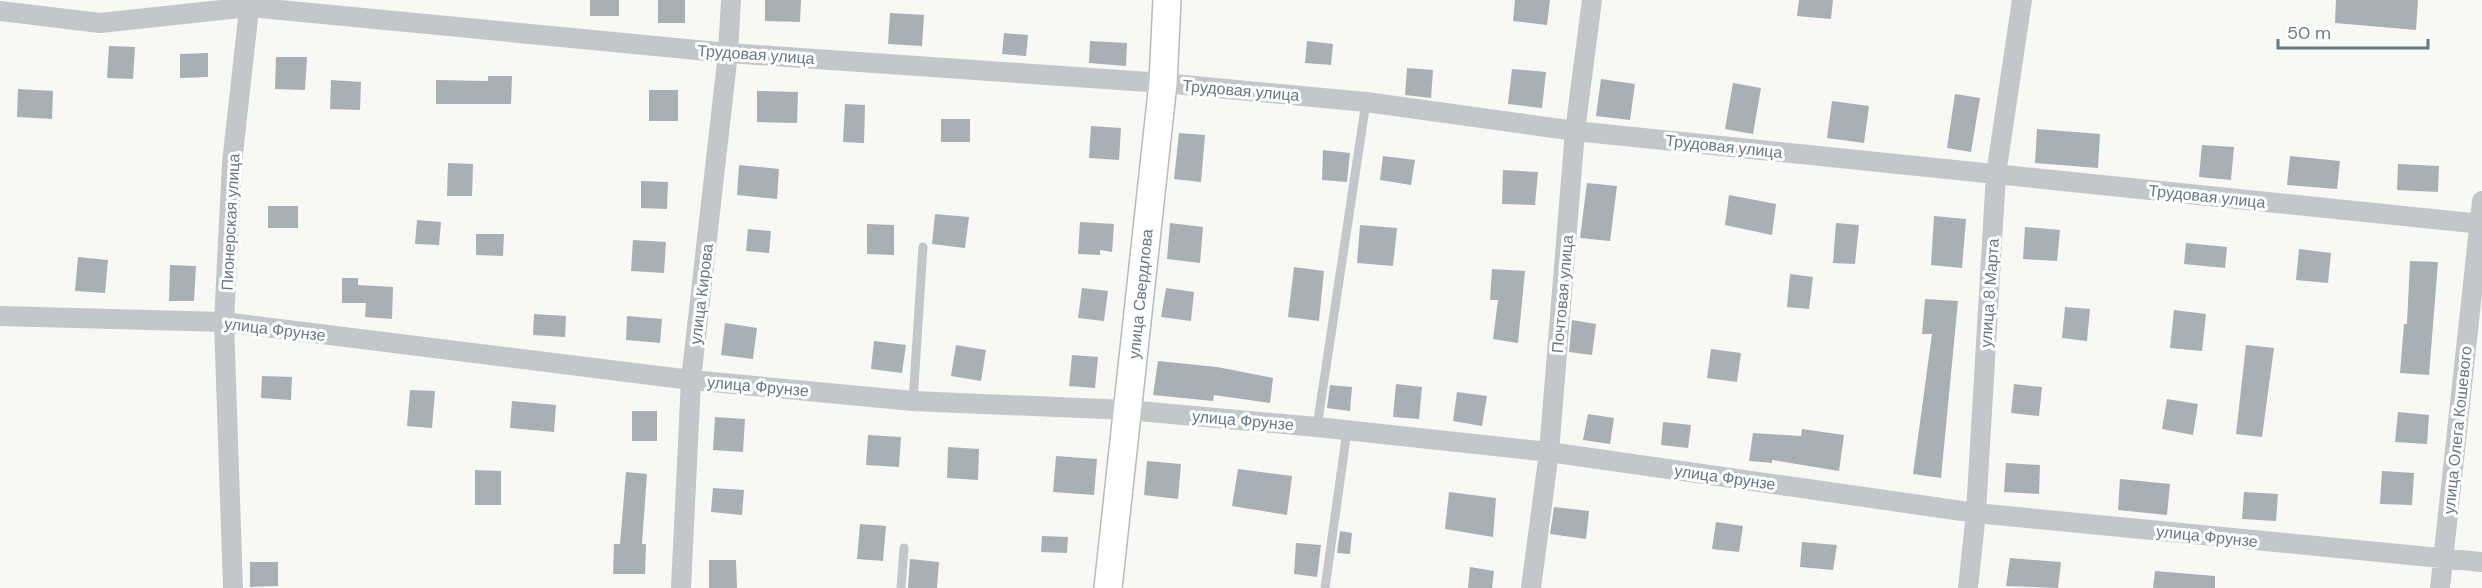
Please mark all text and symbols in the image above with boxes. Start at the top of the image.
scale bar [2278,12,2428,50]
text: 50 m [2287,21,2331,45]
street label: Трудовая улица [697,40,815,69]
street label: Трудовая улица [1182,75,1300,106]
street label: Трудовая улица [1664,130,1784,163]
street label: Пионерская улица [216,153,245,291]
street label: Трудовая улица [2147,180,2267,213]
street label: улица Свердлова [1123,228,1158,360]
street label: Почтовая улица [1547,234,1578,354]
street label: улица 8 Марта [1975,238,2004,348]
street label: улица Кирова [685,242,718,346]
street label: улица Фрунзе [223,313,327,346]
street label: улица Олега Кошевого [2438,345,2477,515]
street label: улица Фрунзе [706,372,810,401]
street label: улица Фрунзе [1191,406,1295,435]
street label: улица Фрунзе [1673,460,1777,495]
street label: улица Фрунзе [2155,521,2259,552]

